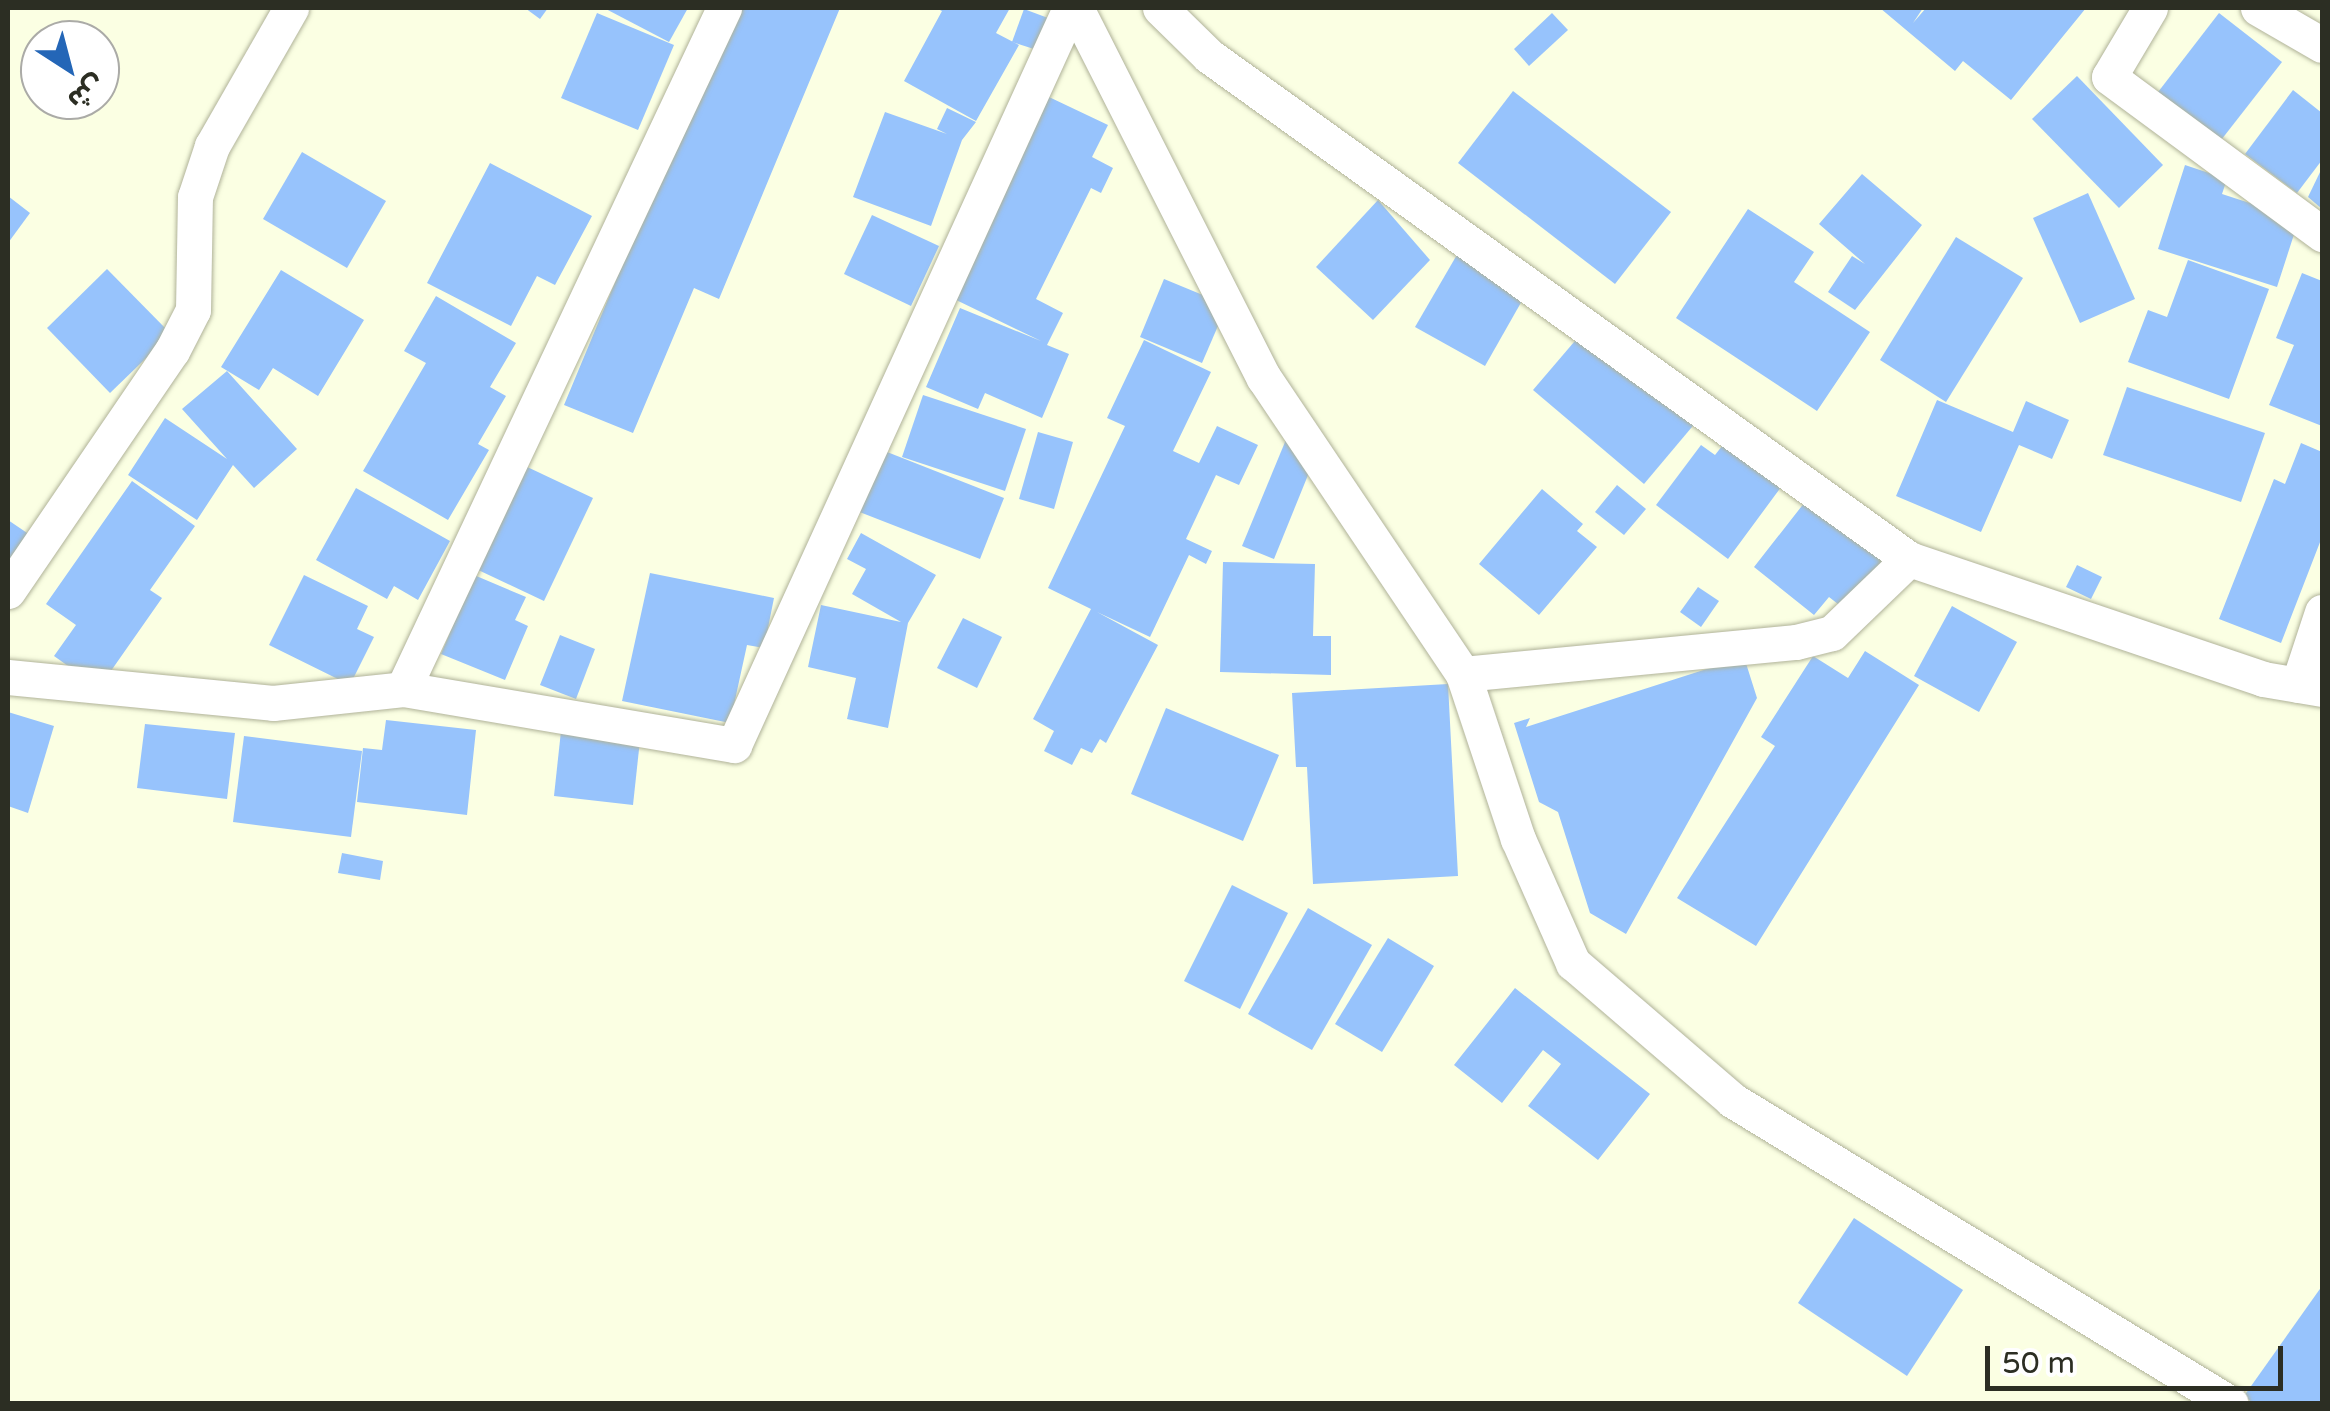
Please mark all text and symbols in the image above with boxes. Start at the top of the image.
north arrow [20,20,120,120]
text: ش [61,68,112,118]
scale bar [1990,1326,2288,1388]
text: 50 m [2002,1345,2075,1382]

